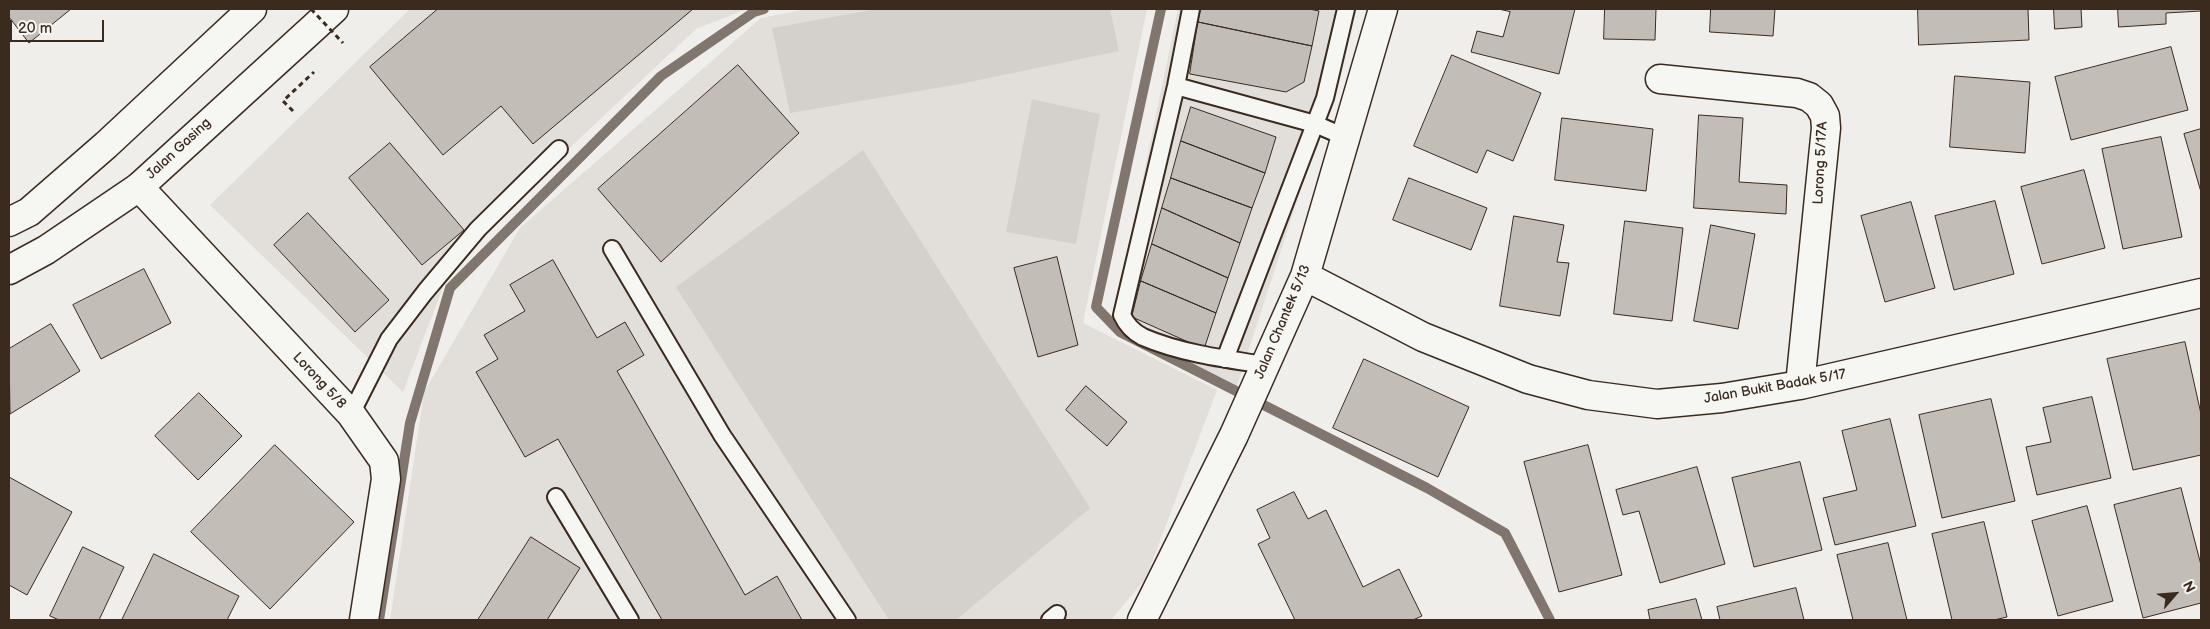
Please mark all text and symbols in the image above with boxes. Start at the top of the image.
scale bar [12,10,106,42]
text: 20 m [18,19,52,38]
street label: Jalan Gasing [143,115,215,183]
street label: Lorong 5/17A [1810,121,1832,205]
street label: Jalan Chantek 5/13 [1251,262,1315,382]
street label: Lorong 5/8 [289,349,349,413]
street label: Jalan Bukit Badak 5/17 [1703,366,1847,408]
north arrow [2150,569,2200,619]
text: N [2179,578,2199,595]

